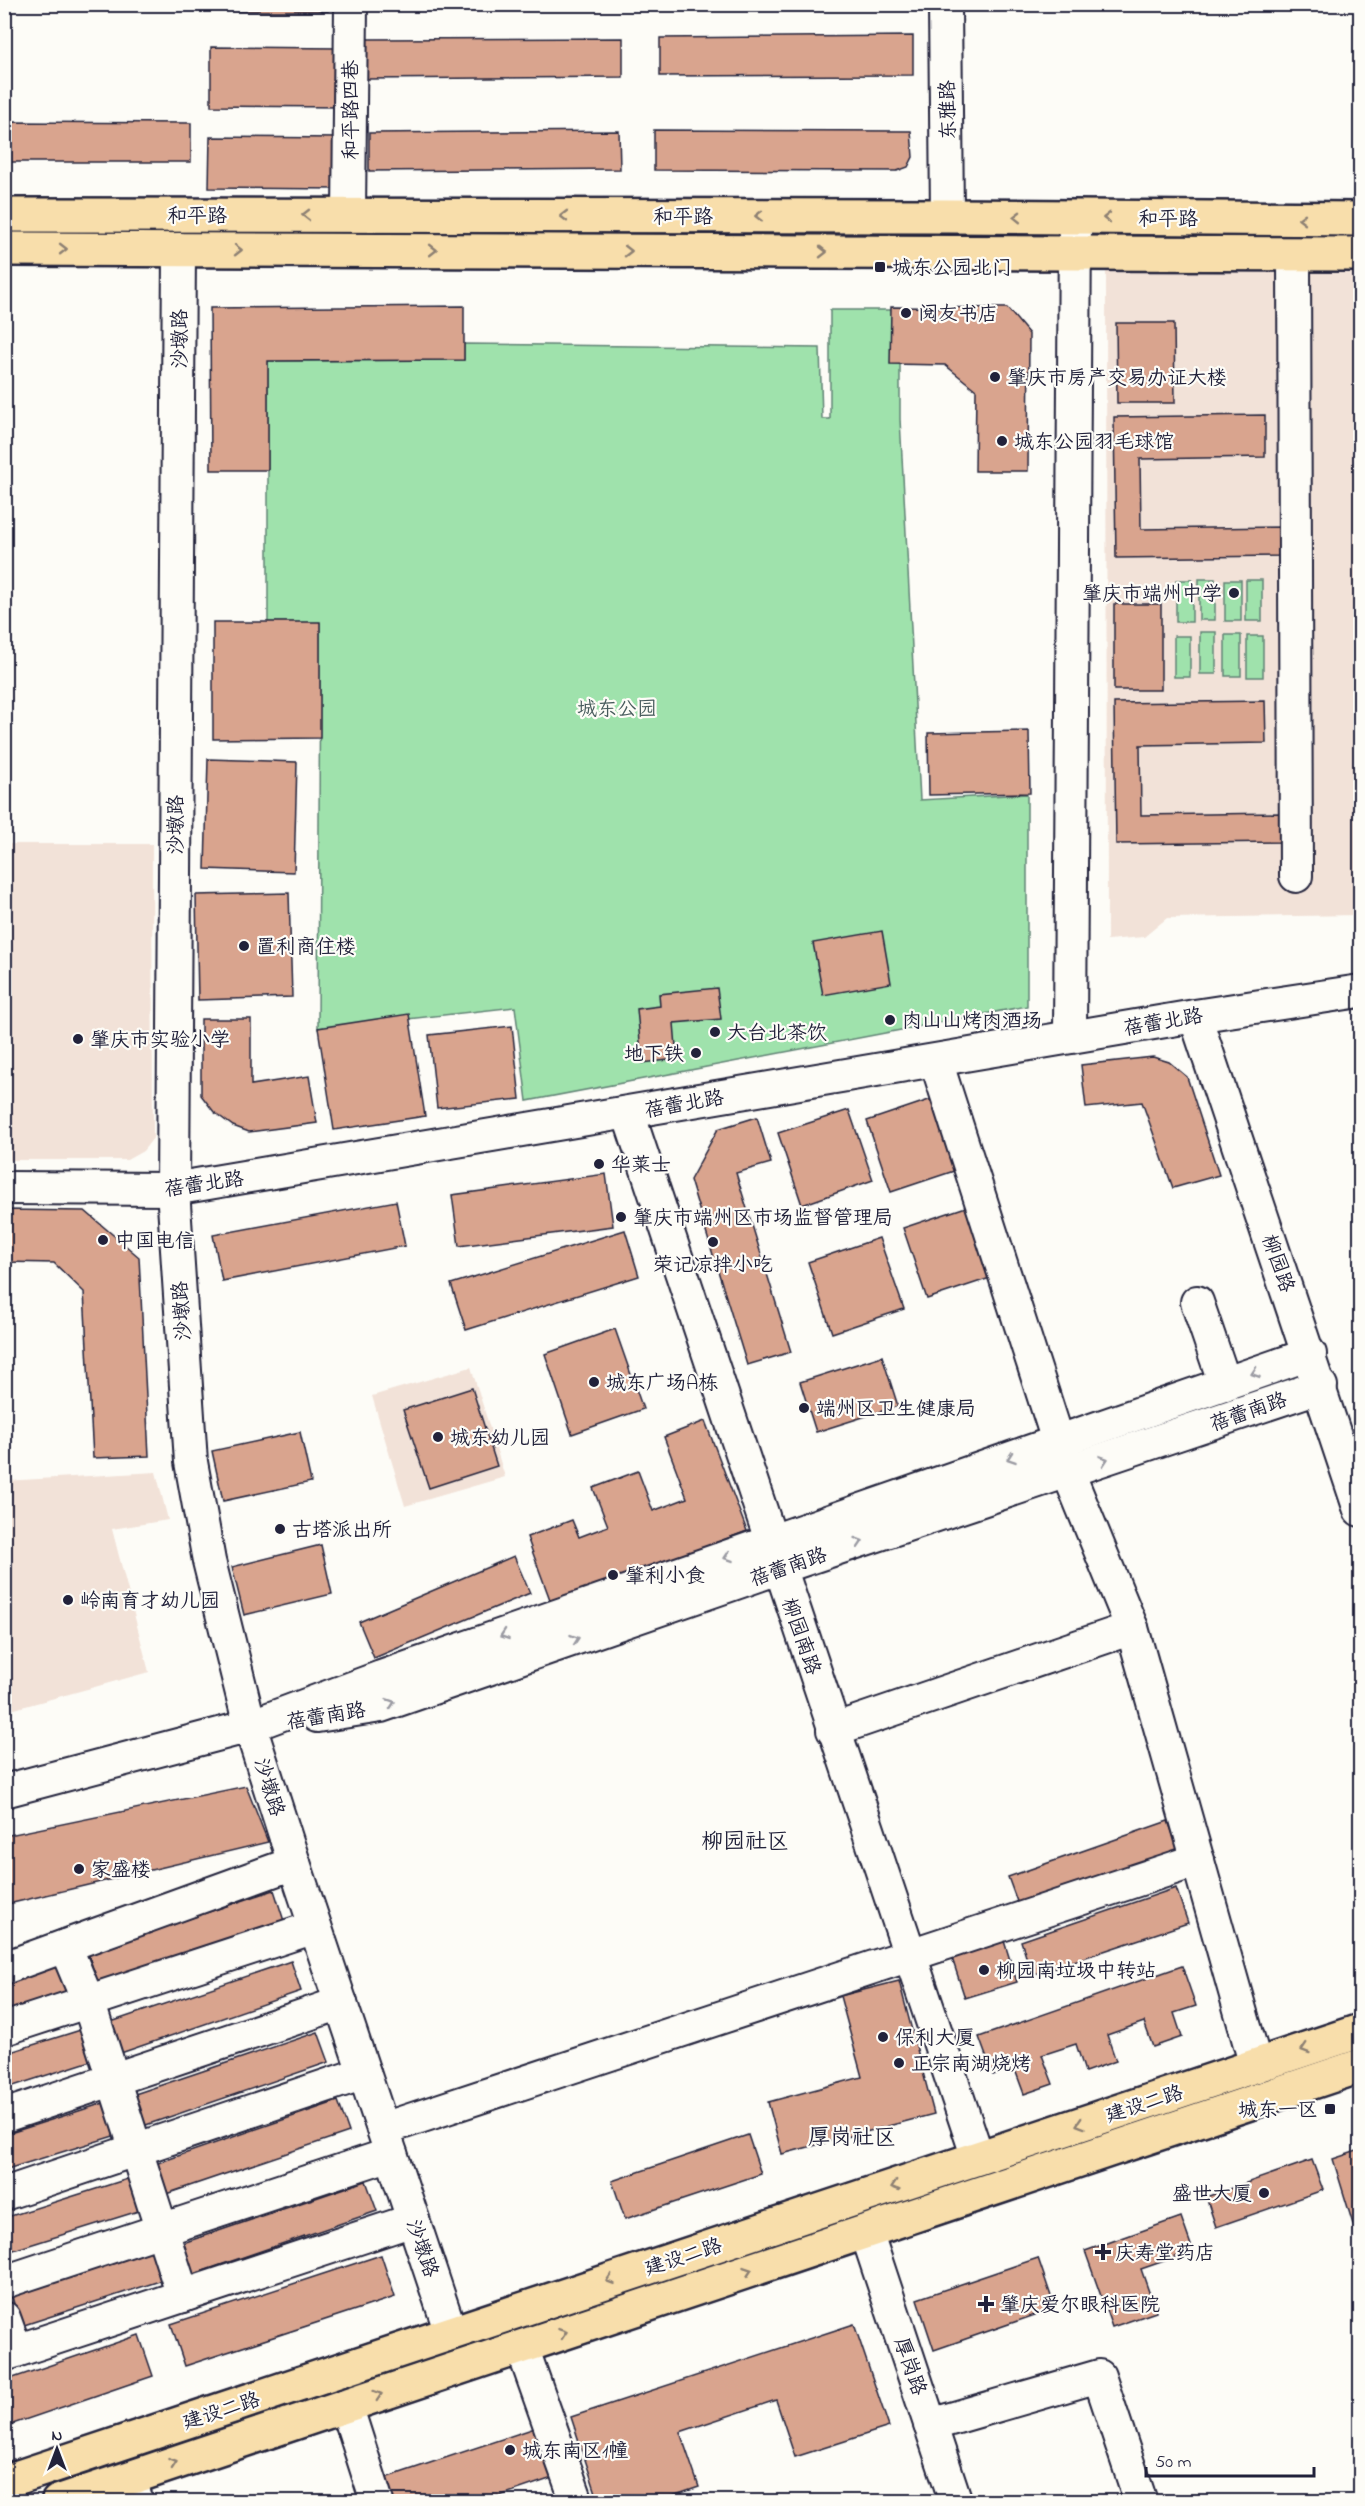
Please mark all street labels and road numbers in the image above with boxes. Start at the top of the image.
street label: 和平路四巷 [338,59,367,160]
street label: 东雅路 [934,79,965,140]
street label: 和平路 [167,203,228,232]
street label: 和平路 [653,204,714,233]
street label: 和平路 [1138,206,1199,235]
street label: 沙墩路 [167,308,196,369]
street label: 沙墩路 [163,794,192,855]
street label: 蓓蕾北路 [1122,1002,1206,1045]
street label: 蓓蕾北路 [643,1084,727,1127]
street label: 蓓蕾北路 [163,1165,247,1205]
street label: 柳园路 [1253,1231,1300,1298]
street label: 沙墩路 [167,1279,200,1342]
street label: 蓓蕾南路 [1206,1386,1292,1440]
street label: 蓓蕾南路 [746,1541,832,1595]
street label: 柳园南路 [773,1594,827,1680]
street label: 蓓蕾南路 [285,1697,369,1738]
street label: 沙墩路 [245,1755,291,1822]
street label: 建设二路 [1102,2079,1188,2132]
street label: 沙墩路 [397,2216,444,2283]
street label: 建设二路 [641,2232,727,2285]
street label: 厚岗路 [885,2334,932,2401]
street label: 建设二路 [179,2386,265,2439]

